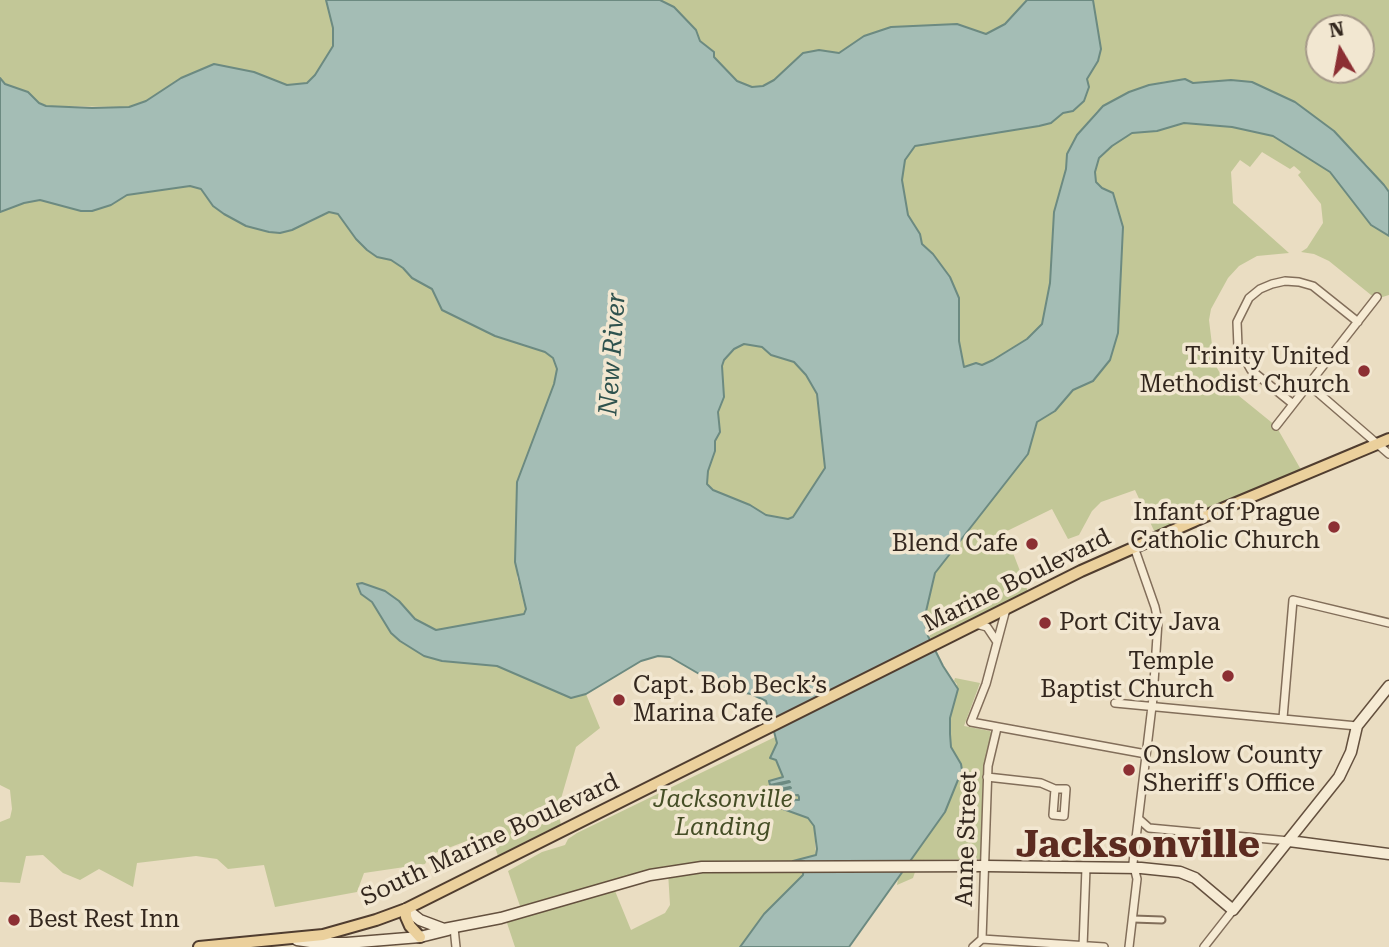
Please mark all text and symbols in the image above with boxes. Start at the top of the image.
north arrow [1305,14,1375,84]
text: N [1327,17,1346,42]
water label: New River [593,291,633,417]
place label: Trinity United Methodist Church [1139,343,1350,399]
marker: Trinity United Methodist Church [1356,363,1372,379]
place label: Infant of Prague Catholic Church [1130,499,1320,555]
marker: Infant of Prague Catholic Church [1326,519,1342,535]
street label: Marine Boulevard [918,523,1116,639]
place label: Blend Cafe [892,530,1018,558]
marker: Blend Cafe [1024,536,1040,552]
place label: Port City Java [1059,609,1220,637]
marker: Port City Java [1037,615,1053,631]
place label: Temple Baptist Church [1040,648,1214,704]
marker: Temple Baptist Church [1220,668,1236,684]
place label: Capt. Bob Beck’s Marina Cafe [633,672,827,728]
marker: Capt. Bob Beck’s Marina Cafe [611,692,627,708]
place label: Onslow County Sheriff's Office [1143,742,1322,798]
marker: Onslow County Sheriff's Office [1121,762,1137,778]
street label: South Marine Boulevard [357,768,623,912]
street label: Anne Street [950,771,984,907]
park label: Jacksonville Landing [653,786,793,842]
district label: Jacksonville [1016,823,1260,869]
place label: Best Rest Inn [28,906,180,934]
marker: Best Rest Inn [6,912,22,928]

